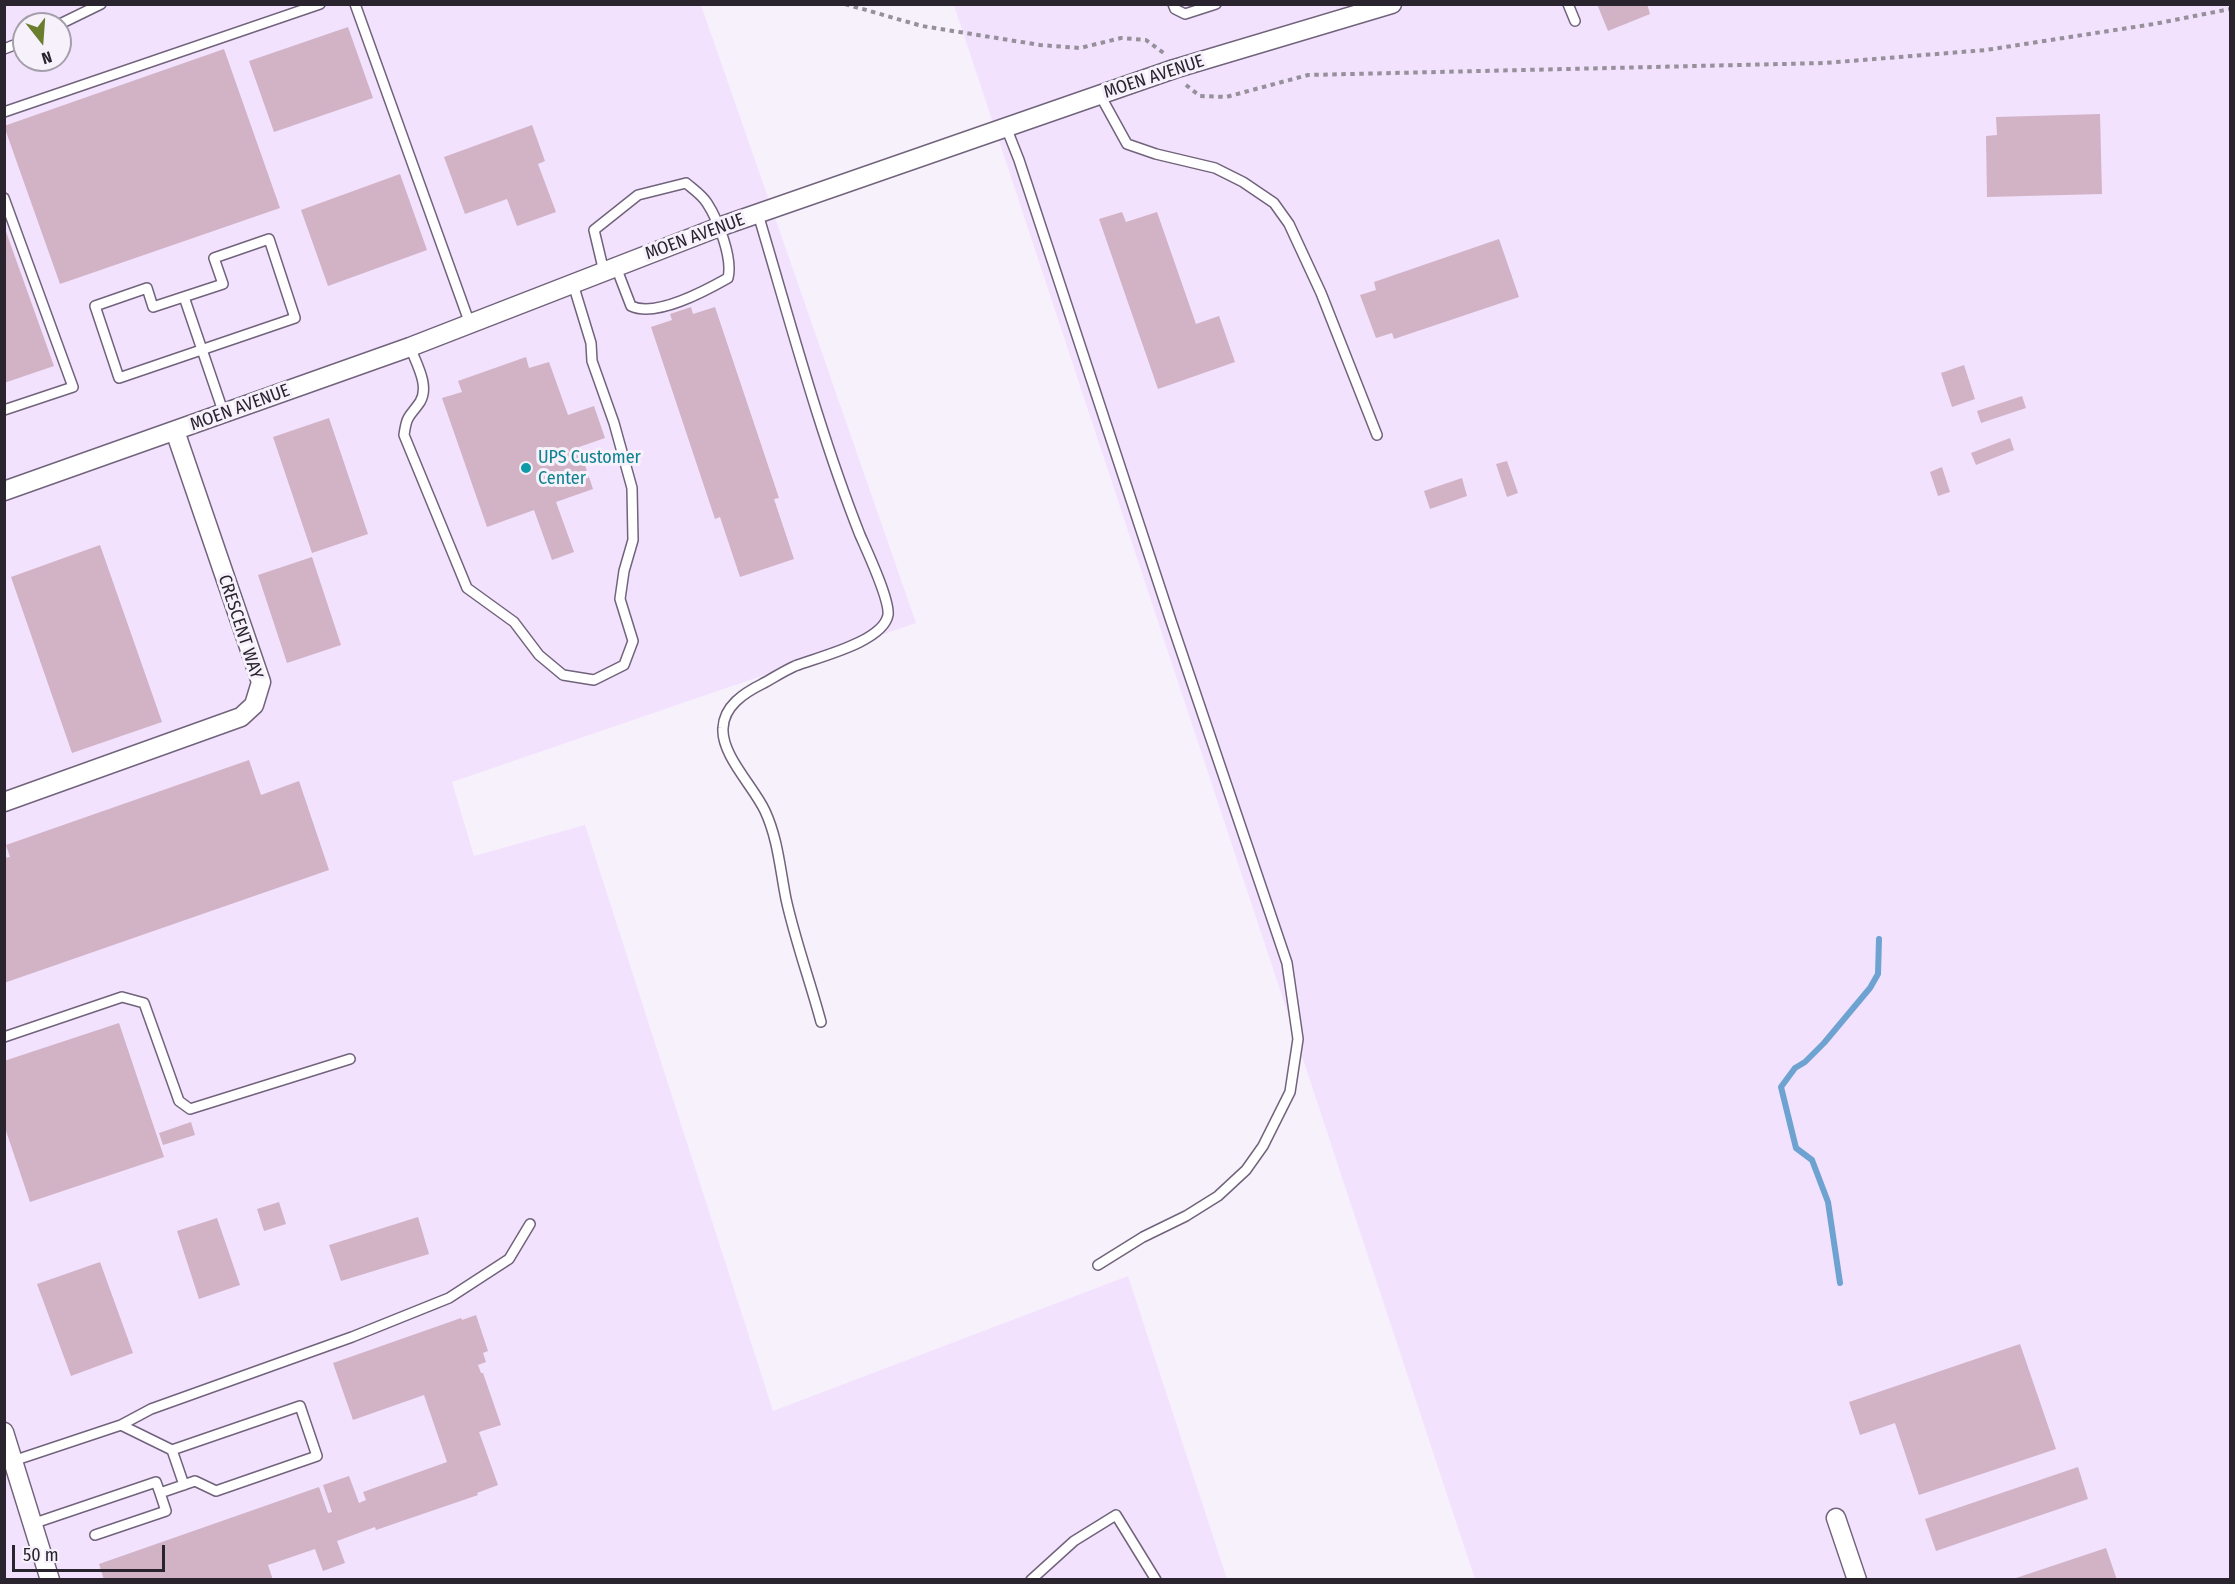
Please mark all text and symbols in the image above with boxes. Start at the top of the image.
north arrow [12,12,72,72]
text: N [39,47,54,68]
street label: MOEN AVENUE [1101,51,1207,103]
street label: MOEN AVENUE [642,209,748,265]
street label: MOEN AVENUE [187,380,293,436]
place label: UPS Customer Center [538,447,641,490]
marker: UPS Customer Center [519,461,533,475]
street label: CRESCENT WAY [213,572,267,682]
scale bar [15,1533,168,1571]
text: 50 m [23,1544,59,1566]

